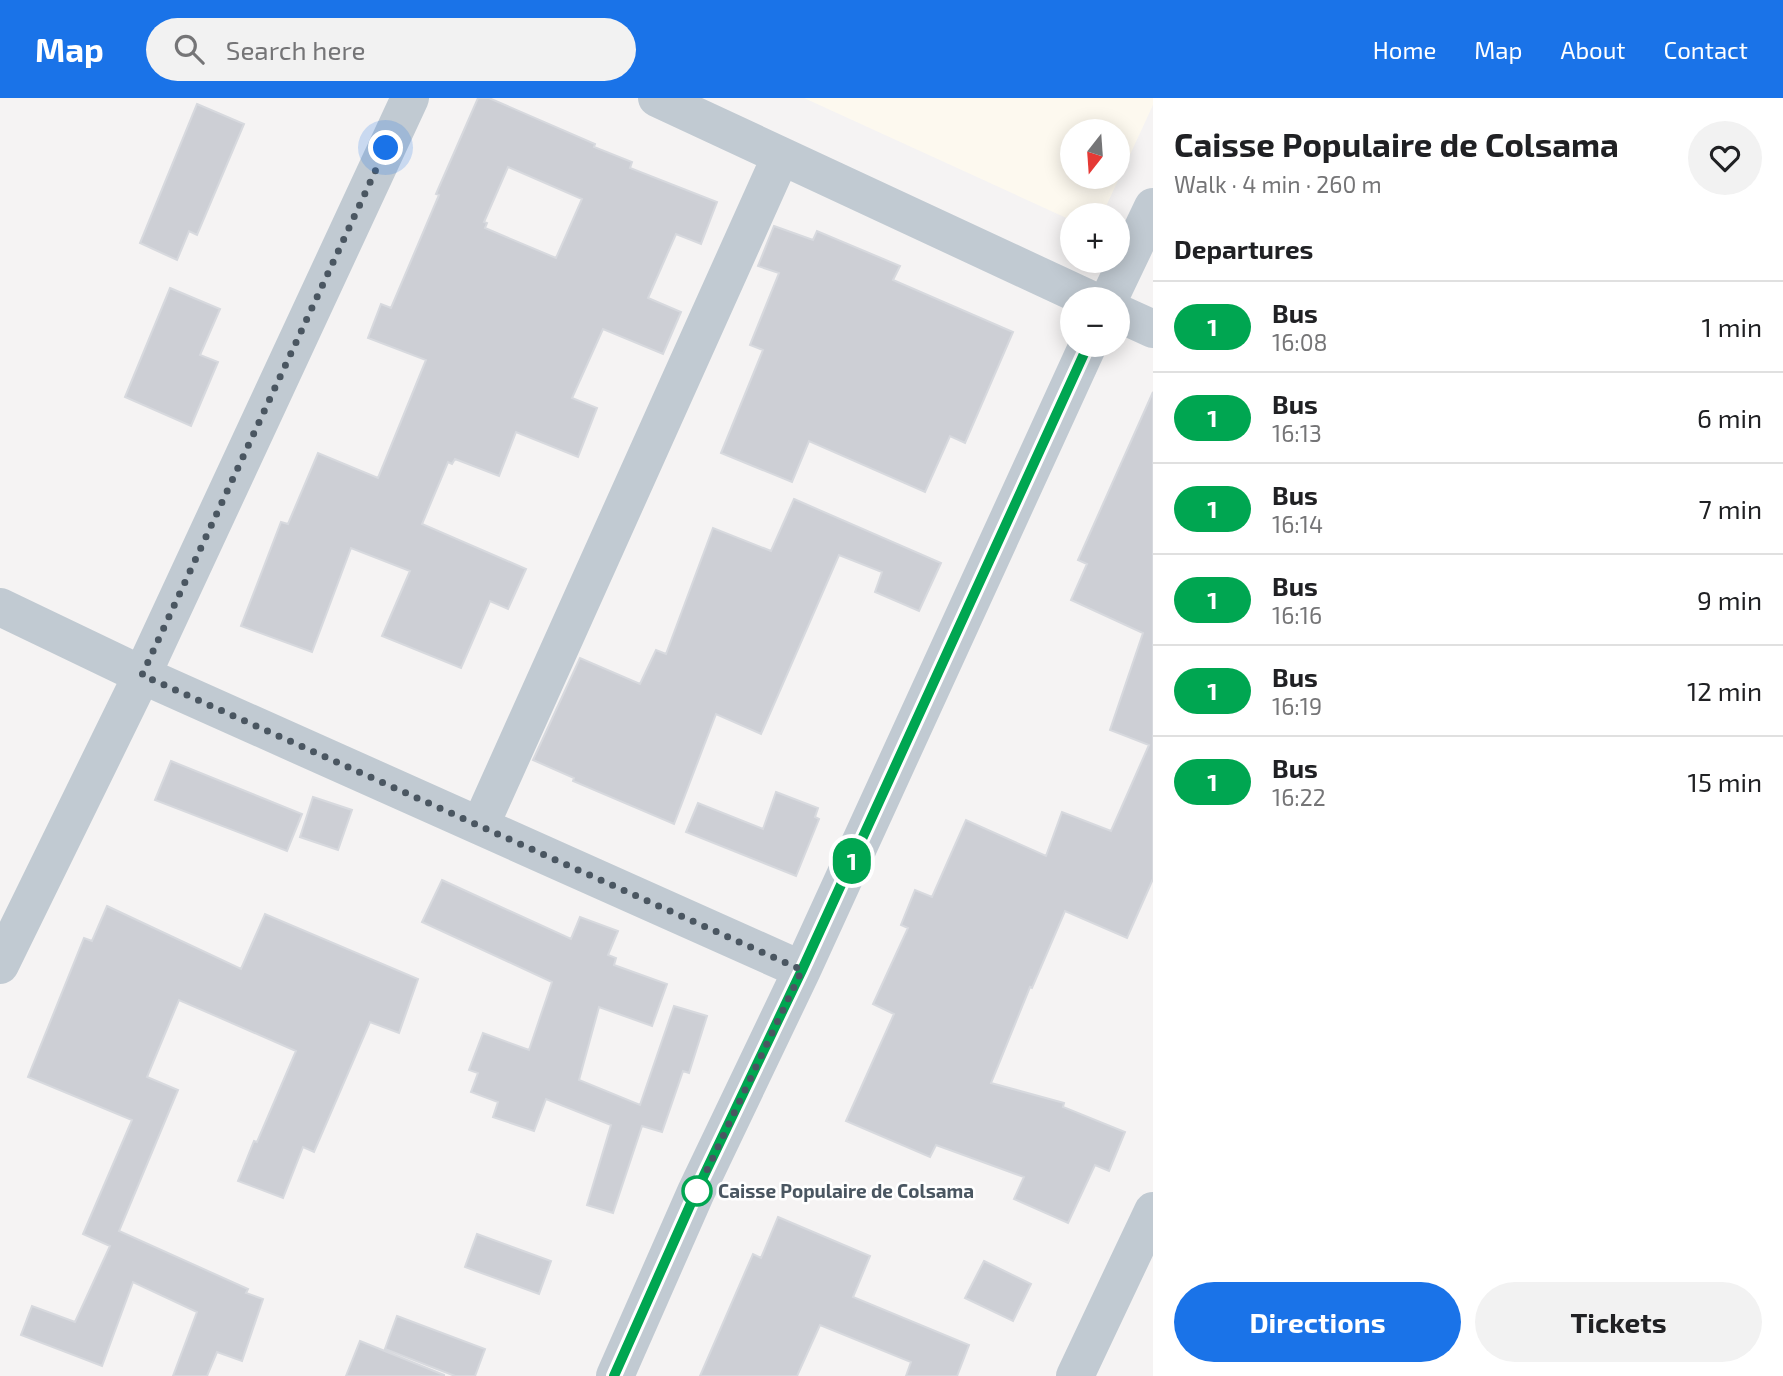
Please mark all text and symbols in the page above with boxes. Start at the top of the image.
search box [146,18,636,81]
text: Map [35,29,104,69]
icon: search [170,30,208,68]
text: Search here [226,34,365,65]
text: Home [1373,35,1436,64]
text: Map [1474,35,1522,64]
text: About [1560,35,1626,64]
text: Contact [1664,35,1748,64]
north arrow [1060,119,1130,189]
map controls [1060,119,1130,357]
button: heart [1688,121,1762,195]
text: Caisse Populaire de Colsama [1174,124,1619,164]
your location [368,130,403,165]
text: Walk · 4 min · 260 m [1174,170,1382,198]
button: + [1060,203,1130,273]
text: Departures [1174,233,1313,264]
button: − [1060,287,1130,357]
text: Bus [1272,297,1318,328]
text: 1 min [1702,311,1762,342]
text: 1 [1207,312,1218,341]
text: 16:08 [1272,328,1328,356]
text: Bus [1272,388,1318,419]
text: 6 min [1697,402,1762,433]
text: 1 [1207,403,1218,432]
text: 16:13 [1272,419,1322,447]
text: Bus [1272,479,1318,510]
text: 7 min [1699,493,1762,524]
text: 1 [1207,494,1218,523]
text: 16:14 [1272,510,1323,538]
text: Bus [1272,570,1318,601]
text: 9 min [1697,584,1762,615]
text: 1 [1207,585,1218,614]
text: 16:16 [1272,601,1322,629]
text: Bus [1272,661,1318,692]
text: 12 min [1687,675,1762,706]
text: 1 [1207,676,1218,705]
text: 16:19 [1272,692,1322,720]
text: Bus [1272,752,1318,783]
text: 15 min [1688,766,1762,797]
text: 1 [1207,767,1218,796]
text: 16:22 [1272,783,1326,811]
line badge: 1 [829,838,875,884]
text: 1 [847,846,857,875]
marker: Caisse Populaire de Colsama [682,1176,712,1206]
place label: Caisse Populaire de Colsama [718,1179,974,1202]
button: Directions [1174,1282,1461,1362]
button: Tickets [1475,1282,1762,1362]

